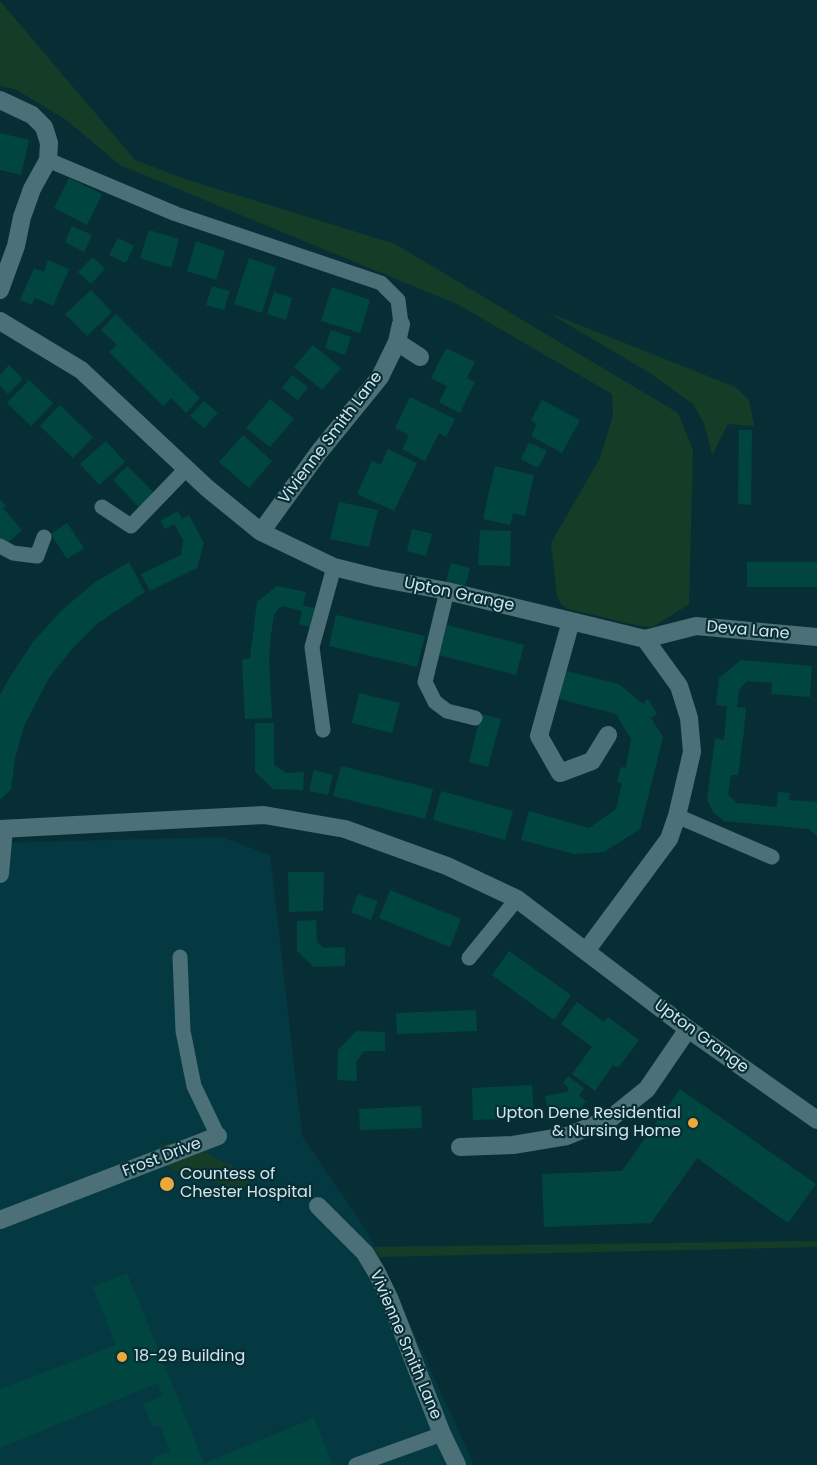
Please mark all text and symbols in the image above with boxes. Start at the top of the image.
street label: Vivienne Smith Lane [275,368,387,508]
street label: Upton Grange [402,574,516,616]
street label: Deva Lane [706,618,790,644]
street label: Upton Grange [650,996,752,1078]
place label: Upton Dene Residential & Nursing Home [496,1104,681,1142]
marker: Upton Dene Residential & Nursing Home [686,1116,700,1130]
street label: Frost Drive [120,1134,204,1182]
place label: Countess of Chester Hospital [180,1165,312,1203]
marker: Countess of Chester Hospital [158,1175,176,1193]
street label: Vivienne Smith Lane [365,1267,445,1423]
place label: 18-29 Building [134,1347,245,1367]
marker: 18-29 Building [115,1350,129,1364]

